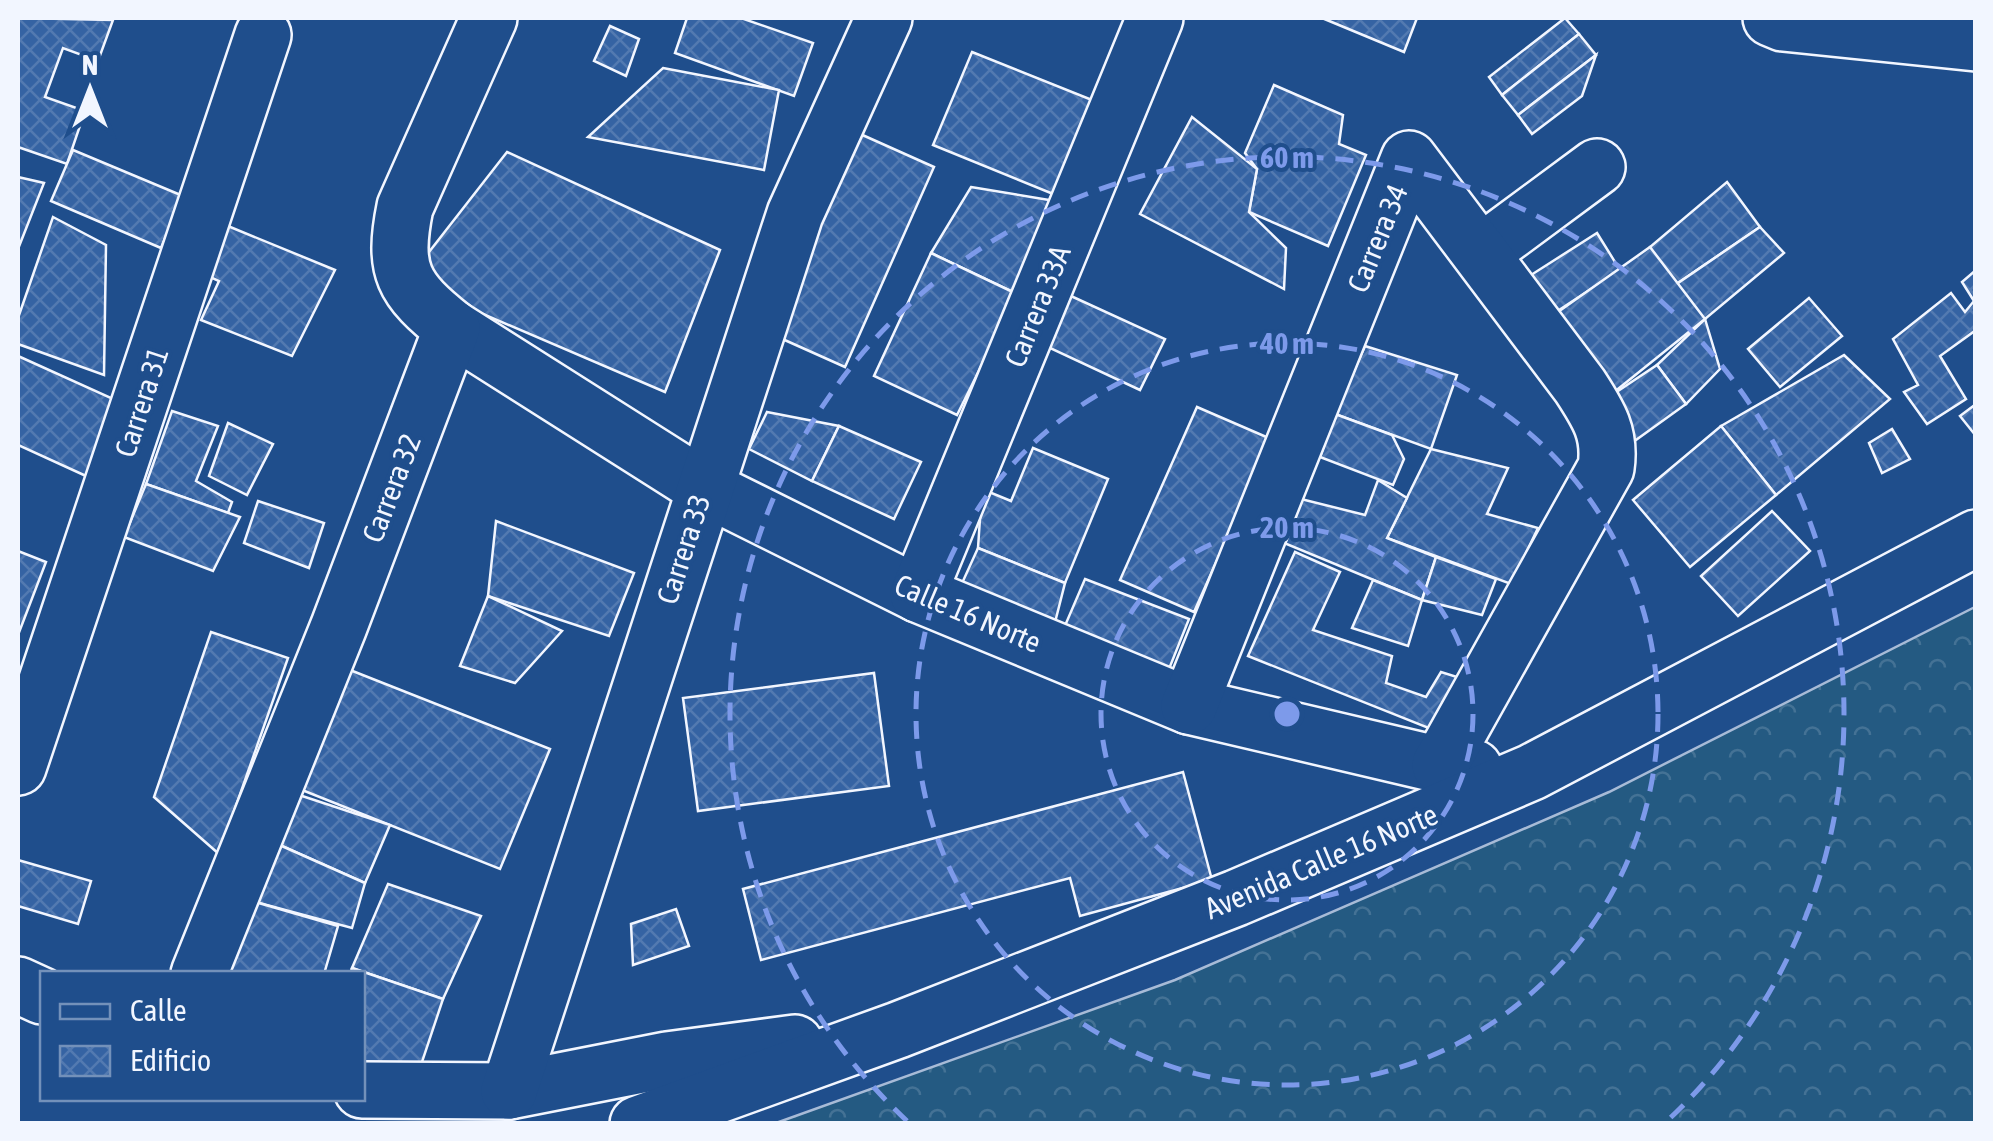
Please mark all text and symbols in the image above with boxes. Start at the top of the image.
north arrow [40,40,140,140]
text: N [82,49,98,81]
text: 60 m [1260,140,1314,174]
street label: Carrera 34 [1340,179,1414,297]
street label: Carrera 33A [997,240,1077,372]
text: 40 m [1259,326,1314,360]
street label: Carrera 31 [107,343,175,461]
street label: Carrera 32 [355,429,427,547]
street label: Carrera 33 [649,490,717,608]
text: 20 m [1260,510,1314,544]
street label: Calle 16 Norte [890,567,1046,659]
centre of rings [1269,696,1305,732]
street label: Avenida Calle 16 Norte [1200,797,1442,925]
legend [40,971,365,1101]
text: Calle [130,993,187,1027]
text: Edificio [130,1043,211,1077]

